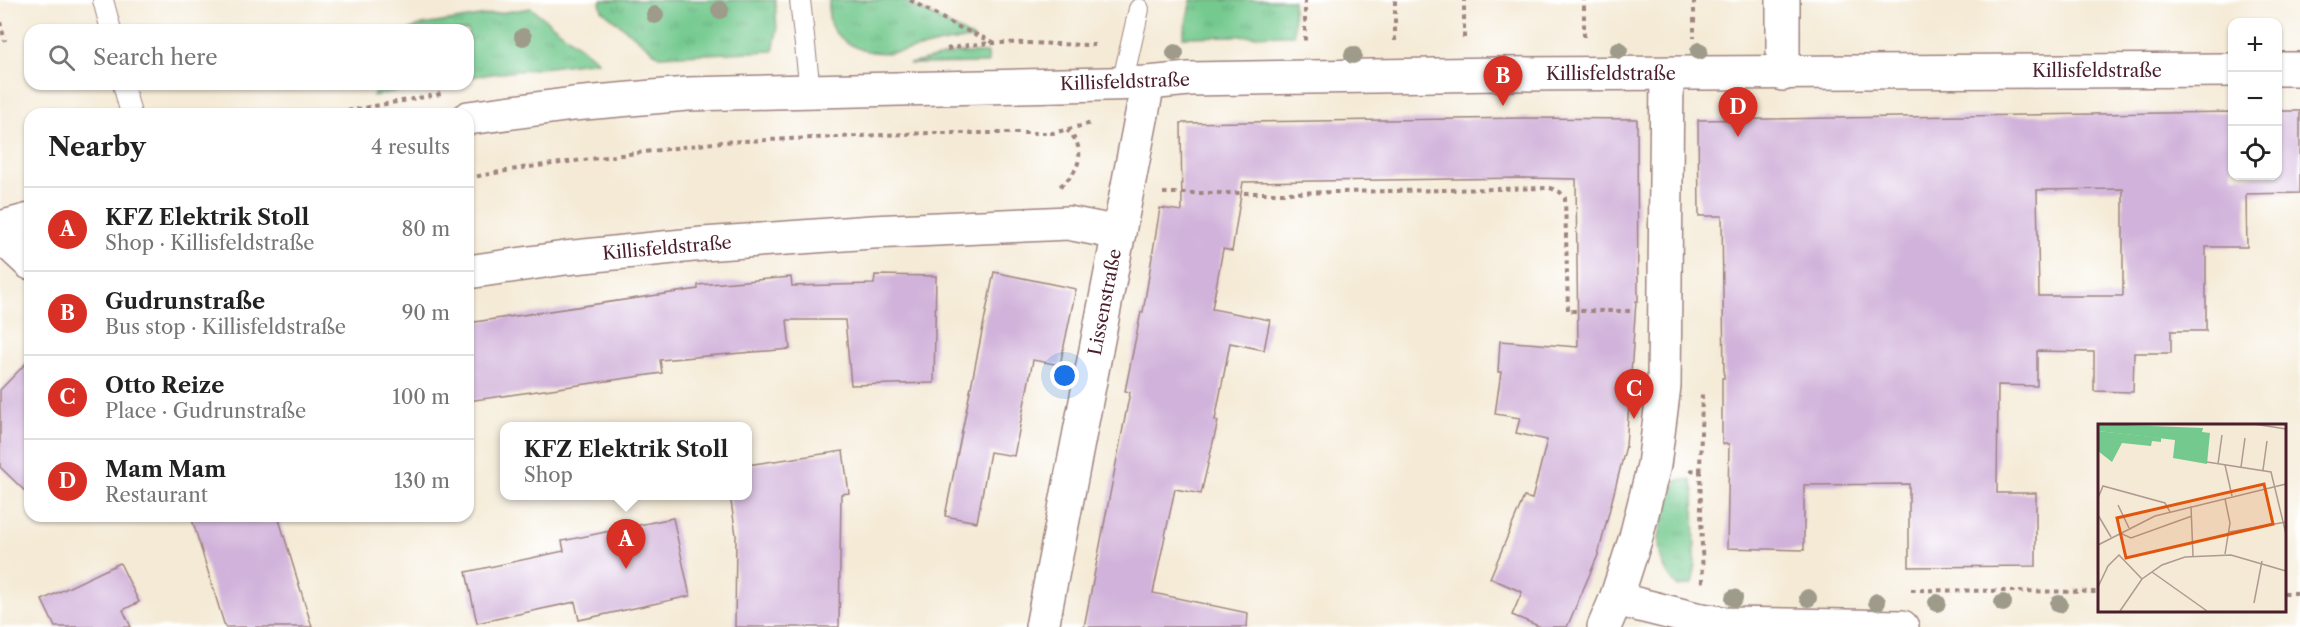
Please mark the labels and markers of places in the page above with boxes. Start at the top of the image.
pin: B [1484,57,1522,106]
pin: D [1718,88,1758,137]
pin: C [1614,370,1654,419]
pin: A [606,520,646,569]

